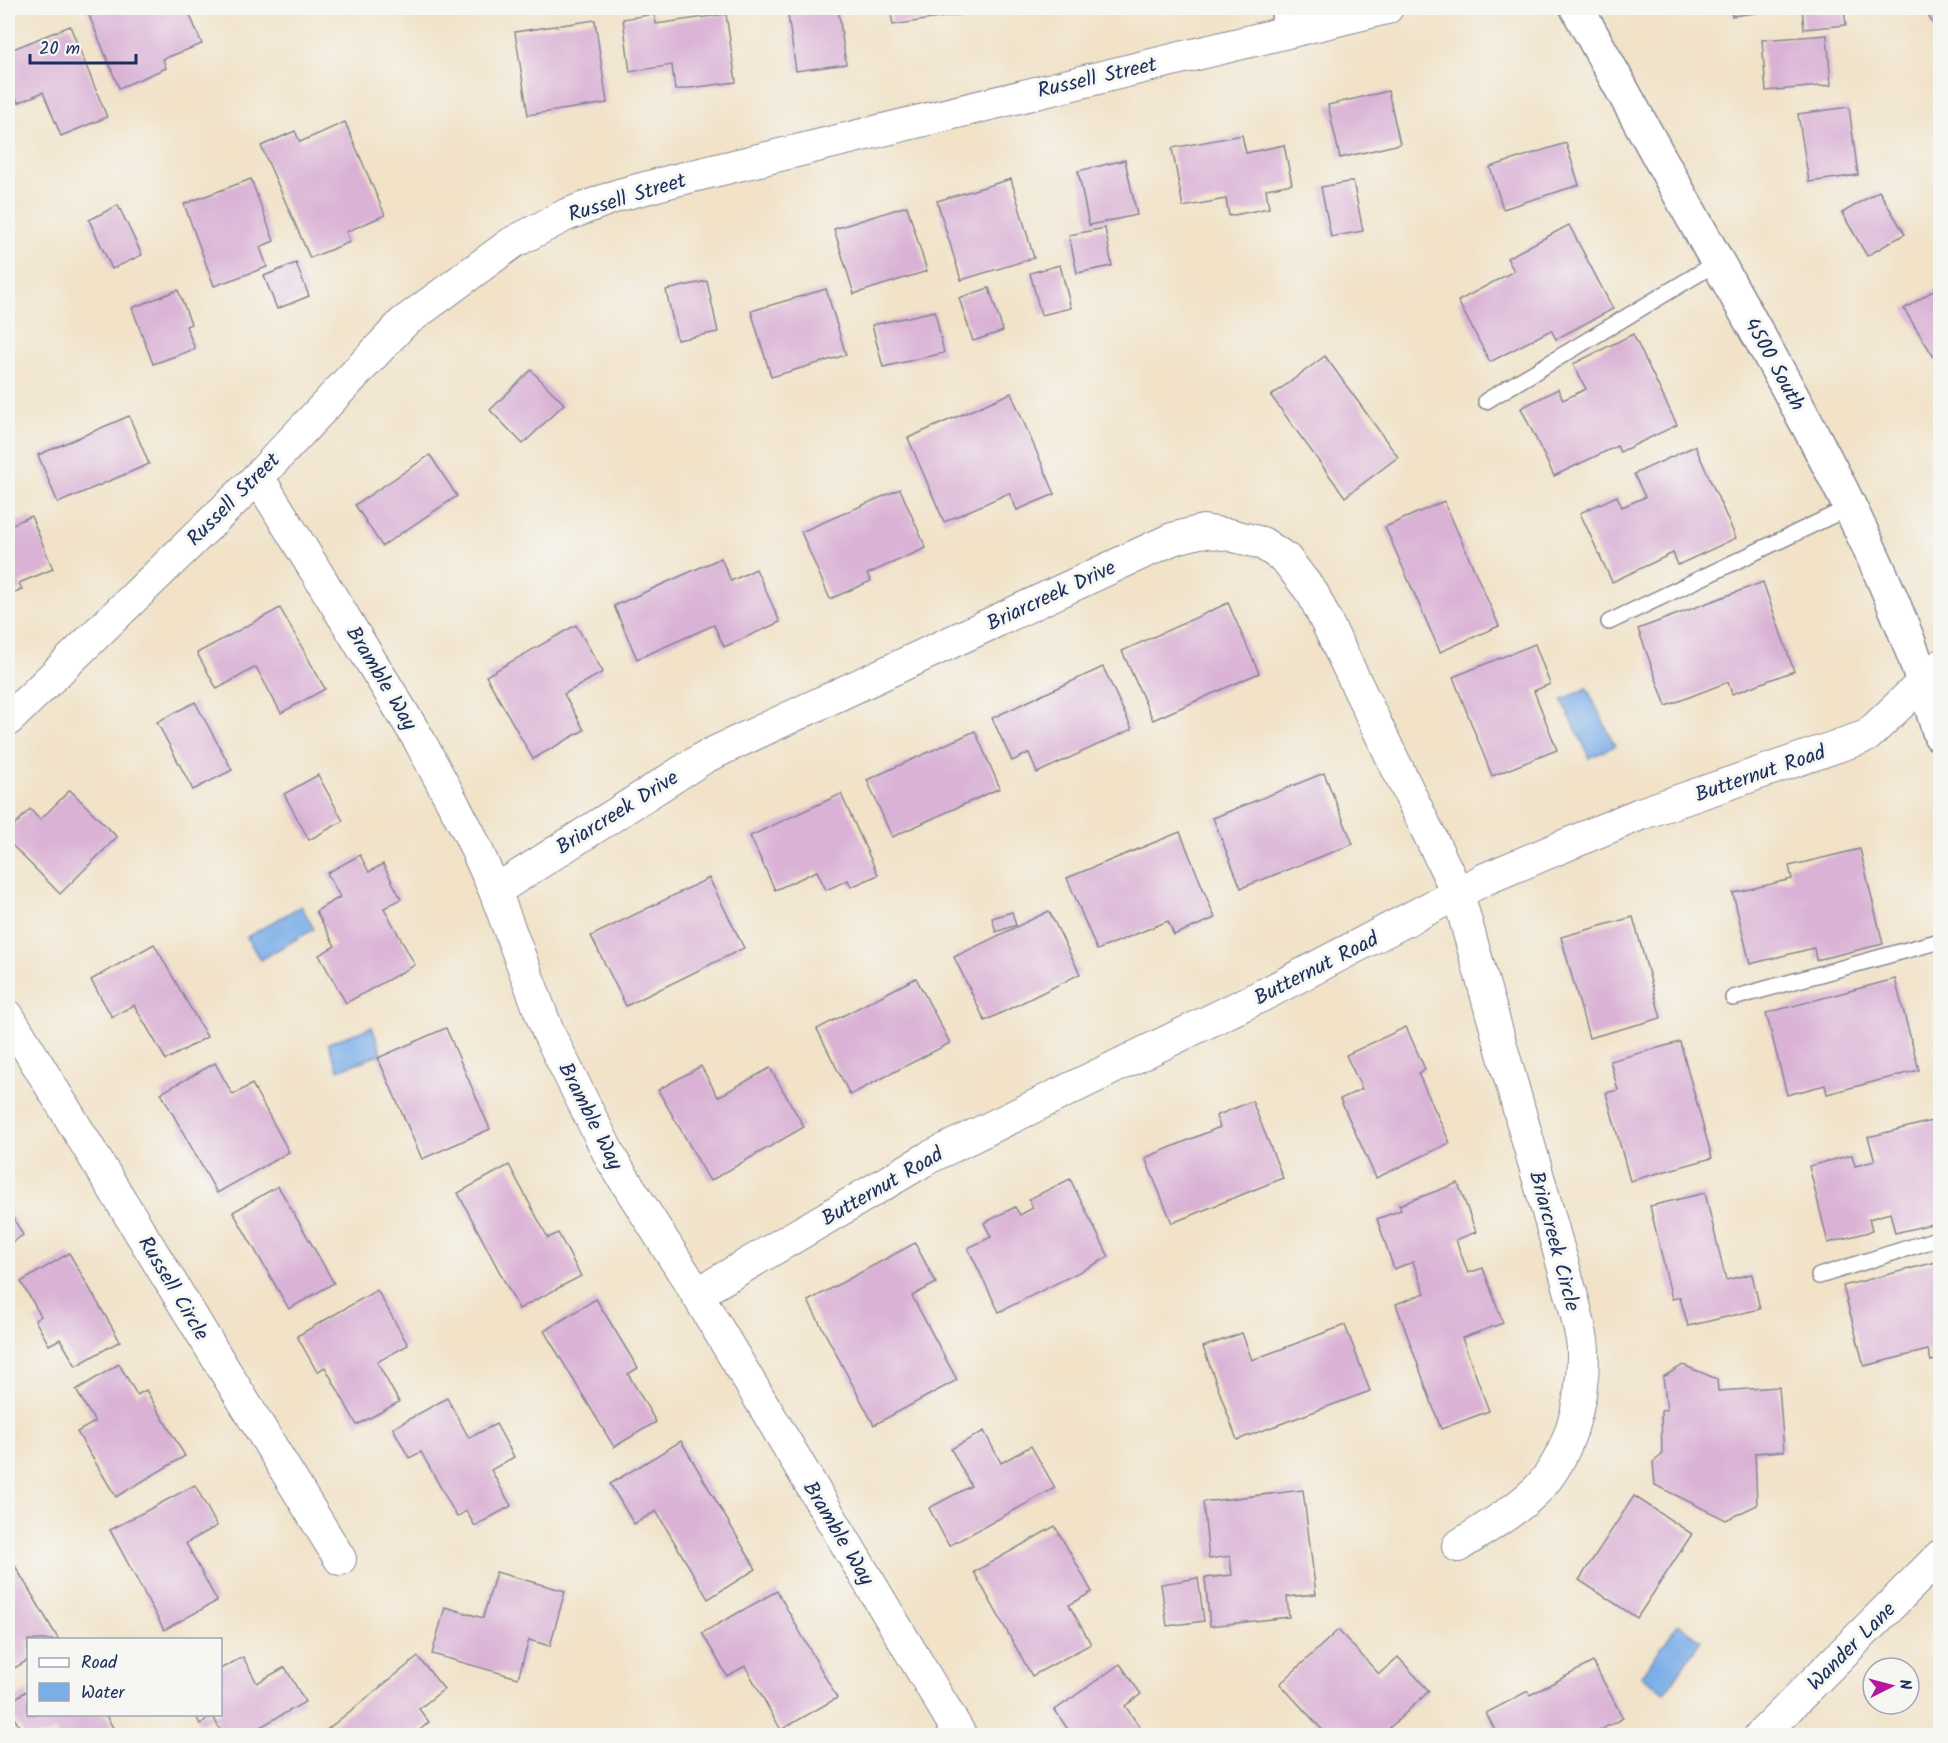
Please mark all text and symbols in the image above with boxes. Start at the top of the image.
scale bar [30,27,136,65]
text: 20 m [39,35,80,64]
street label: Russell Street [1034,49,1161,108]
street label: Russell Street [564,165,691,232]
street label: 4500 South [1734,312,1813,418]
street label: Russell Street [179,445,289,555]
street label: Briarcreek Drive [981,552,1122,641]
street label: Bramble Way [336,620,425,738]
street label: Butternut Road [1691,736,1831,812]
street label: Briarcreek Drive [550,762,686,864]
street label: Butternut Road [1249,924,1385,1015]
street label: Bramble Way [548,1057,631,1176]
street label: Butternut Road [816,1139,950,1236]
street label: Briarcreek Circle [1519,1168,1588,1316]
street label: Russell Circle [128,1230,217,1348]
street label: Bramble Way [793,1475,882,1593]
street label: Wander Lane [1800,1594,1905,1699]
legend [27,1638,222,1716]
text: Road [81,1649,118,1678]
north arrow [1861,1656,1921,1716]
text: N [1891,1678,1917,1691]
text: Water [81,1679,126,1708]

